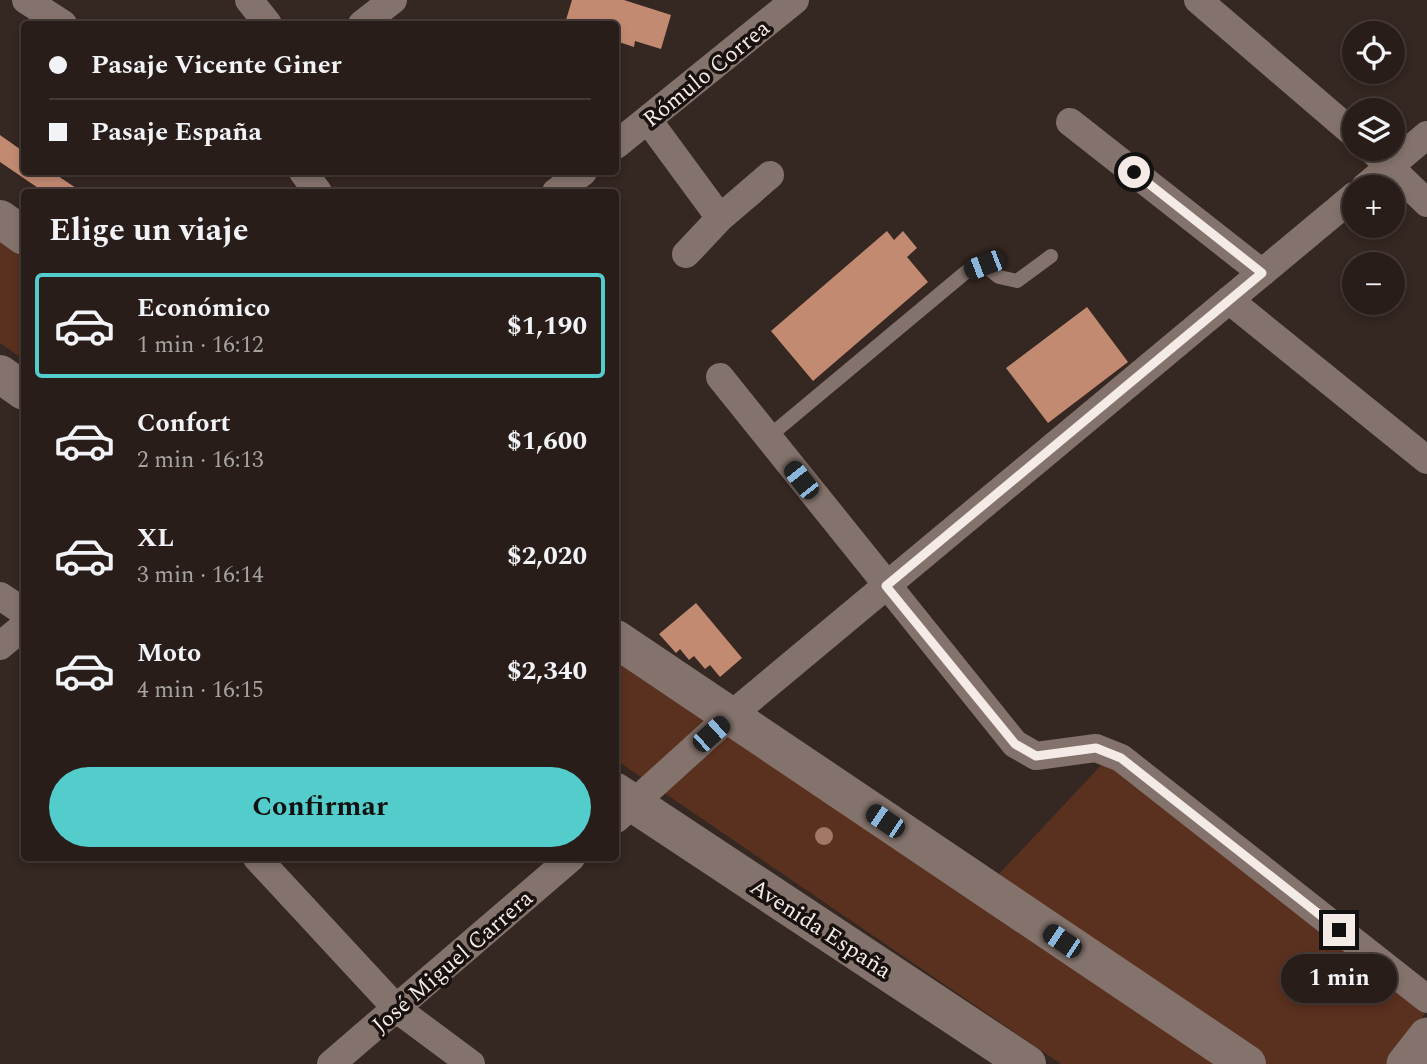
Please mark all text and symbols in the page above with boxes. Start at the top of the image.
street label: Rómulo Correa [636,12,778,137]
map controls [1342,21,1405,315]
button: locate [1342,21,1405,84]
text: Pasaje Vicente Giner [91,45,342,85]
button: layers [1342,98,1405,161]
text: Pasaje España [91,112,262,152]
route start [1118,156,1150,188]
button: + [1342,175,1405,238]
text: Elige un viaje [49,206,249,255]
car [961,248,1008,282]
button: − [1342,252,1405,315]
text: Económico [137,288,270,328]
icon: car [53,294,116,357]
text: $1,190 [507,306,587,346]
text: 1 min · 16:12 [137,328,264,363]
text: Confort [137,403,231,443]
icon: car [53,409,116,472]
text: $1,600 [507,421,587,461]
text: 2 min · 16:13 [137,443,264,478]
car [780,457,823,503]
text: XL [137,518,174,558]
icon: car [53,524,116,587]
text: $2,020 [507,536,587,576]
text: 3 min · 16:14 [137,558,264,593]
text: Moto [137,633,201,673]
icon: car [53,639,116,702]
text: $2,340 [507,651,587,691]
text: 4 min · 16:15 [137,673,264,708]
car [689,712,734,756]
button: Confirmar [49,767,591,847]
car [862,801,909,841]
street label: Avenida España [742,870,898,988]
street label: José Miguel Carrera [364,882,541,1042]
route end [1323,914,1355,946]
car [1039,921,1086,961]
callout: 1 min [1281,954,1397,1004]
text: 1 min [1308,961,1370,996]

